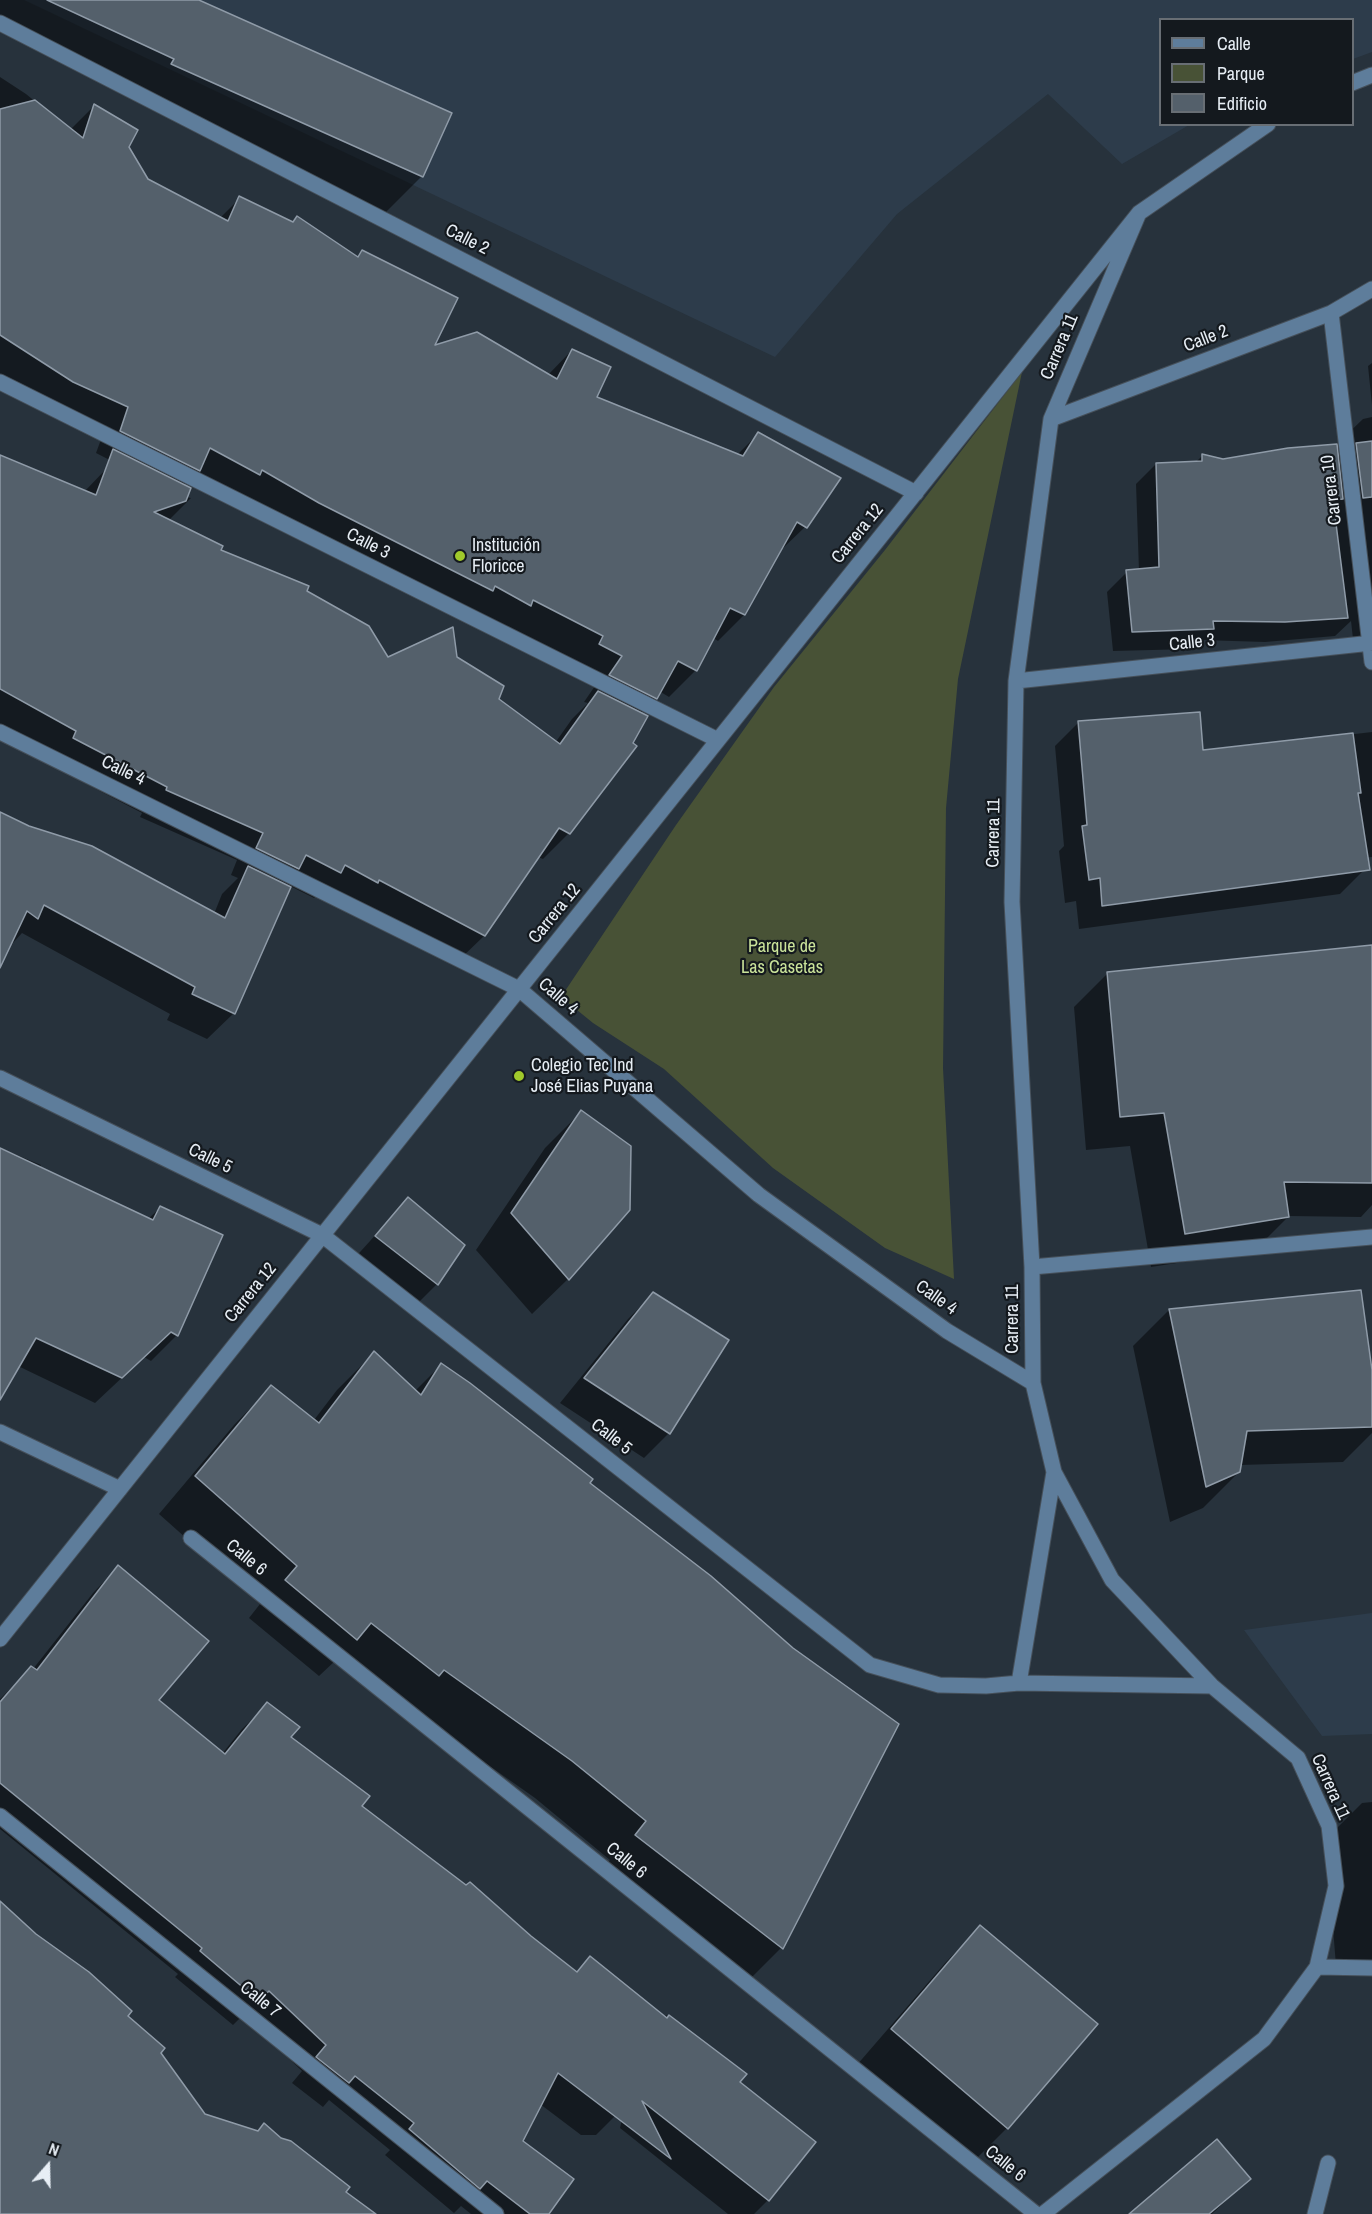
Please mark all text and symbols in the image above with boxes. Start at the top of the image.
legend [1159,18,1354,126]
text: Calle [1217,31,1251,56]
text: Parque [1217,61,1265,86]
text: Edificio [1217,91,1267,116]
street label: Calle 2 [442,220,492,260]
street label: Carrera 11 [1036,311,1084,383]
street label: Calle 2 [1181,321,1231,357]
street label: Carrera 10 [1317,454,1347,526]
street label: Carrera 12 [827,500,889,568]
street label: Calle 3 [343,524,393,564]
place label: Institución Floricce [472,535,540,578]
marker: Institución Floricce [453,549,467,563]
street label: Calle 3 [1168,630,1216,656]
street label: Calle 4 [98,751,148,791]
street label: Carrera 11 [983,798,1005,868]
street label: Carrera 12 [524,880,586,948]
park label: Parque de Las Casetas [741,936,823,978]
street label: Calle 4 [534,974,582,1020]
place label: Colegio Tec Ind José Elias Puyana [531,1055,653,1098]
marker: Colegio Tec Ind José Elias Puyana [512,1069,526,1083]
street label: Calle 5 [185,1139,235,1179]
street label: Carrera 12 [220,1259,282,1327]
street label: Calle 4 [911,1276,961,1320]
street label: Carrera 11 [1002,1284,1024,1354]
street label: Calle 5 [586,1414,636,1460]
street label: Calle 6 [221,1535,271,1581]
street label: Carrera 11 [1306,1751,1354,1823]
street label: Calle 6 [601,1838,651,1884]
street label: Calle 7 [235,1977,285,2023]
north arrow [18,2136,78,2196]
text: N [46,2137,62,2161]
street label: Calle 6 [980,2141,1030,2187]

